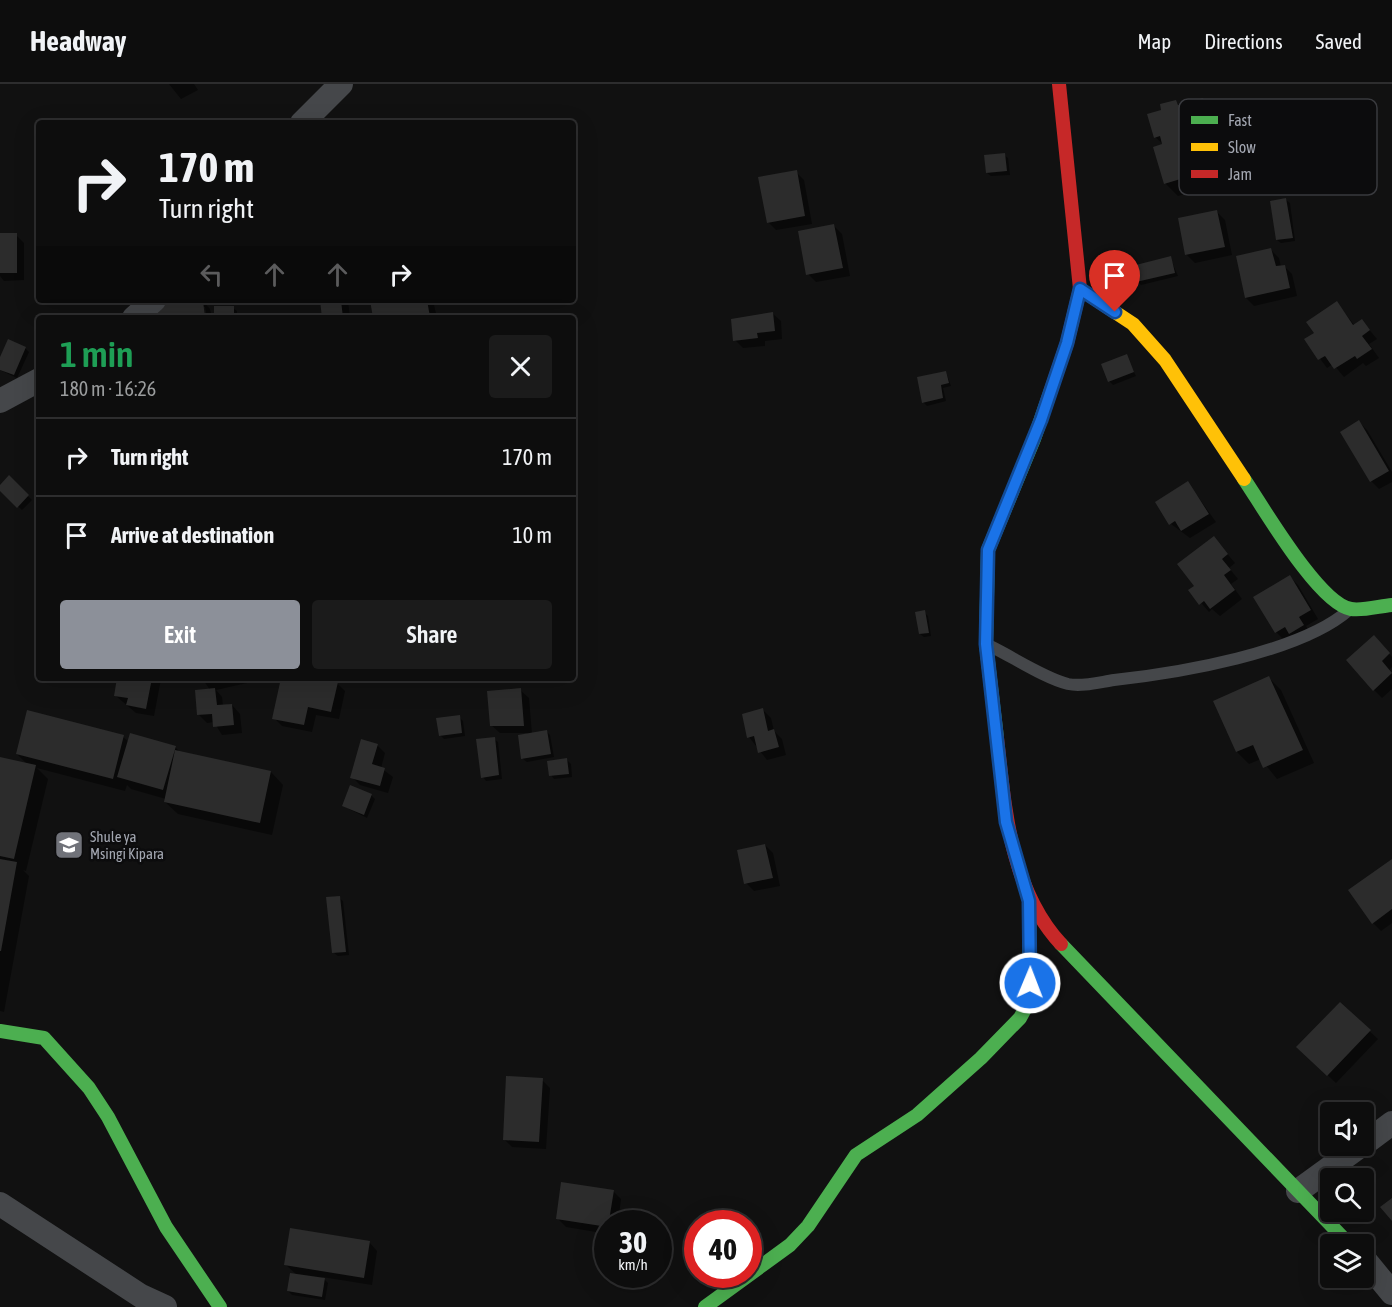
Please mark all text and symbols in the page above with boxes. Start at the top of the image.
text: Headway [30,25,126,57]
text: Map [1137,29,1171,53]
text: Directions [1204,29,1283,53]
text: Saved [1316,29,1362,53]
legend [1179,99,1377,195]
text: Fast [1228,111,1252,129]
text: Slow [1228,138,1256,156]
text: 170 m [159,143,254,191]
icon: right [60,144,138,222]
text: Jam [1228,165,1252,183]
text: Turn right [159,193,254,224]
pin [1089,250,1140,312]
icon: left [195,258,228,291]
icon: ahead [258,258,291,291]
icon: ahead [321,258,354,291]
icon: right [384,258,417,291]
icon: arrive [1098,259,1131,292]
text: 1 min [60,333,134,375]
button: close [489,335,552,398]
text: 180 m · 16:26 [60,377,156,400]
icon: right [60,441,93,474]
text: Turn right [111,444,188,470]
text: 170 m [502,444,552,470]
icon: arrive [60,519,93,552]
text: Arrive at destination [111,522,274,548]
text: 10 m [512,522,552,548]
button: Exit [60,600,300,669]
button: Share [312,600,552,669]
place label: Shule ya Msingi Kipara [90,828,164,862]
school or university icon: Shule ya Msingi Kipara [53,829,85,861]
position arrow [998,951,1062,1015]
map controls [1320,1102,1374,1288]
button: sound [1320,1102,1374,1156]
button: search [1320,1168,1374,1222]
speed limit sign: 40 [684,1210,762,1288]
text: 30 [619,1225,647,1259]
button: layers [1320,1234,1374,1288]
text: km/h [618,1256,648,1273]

